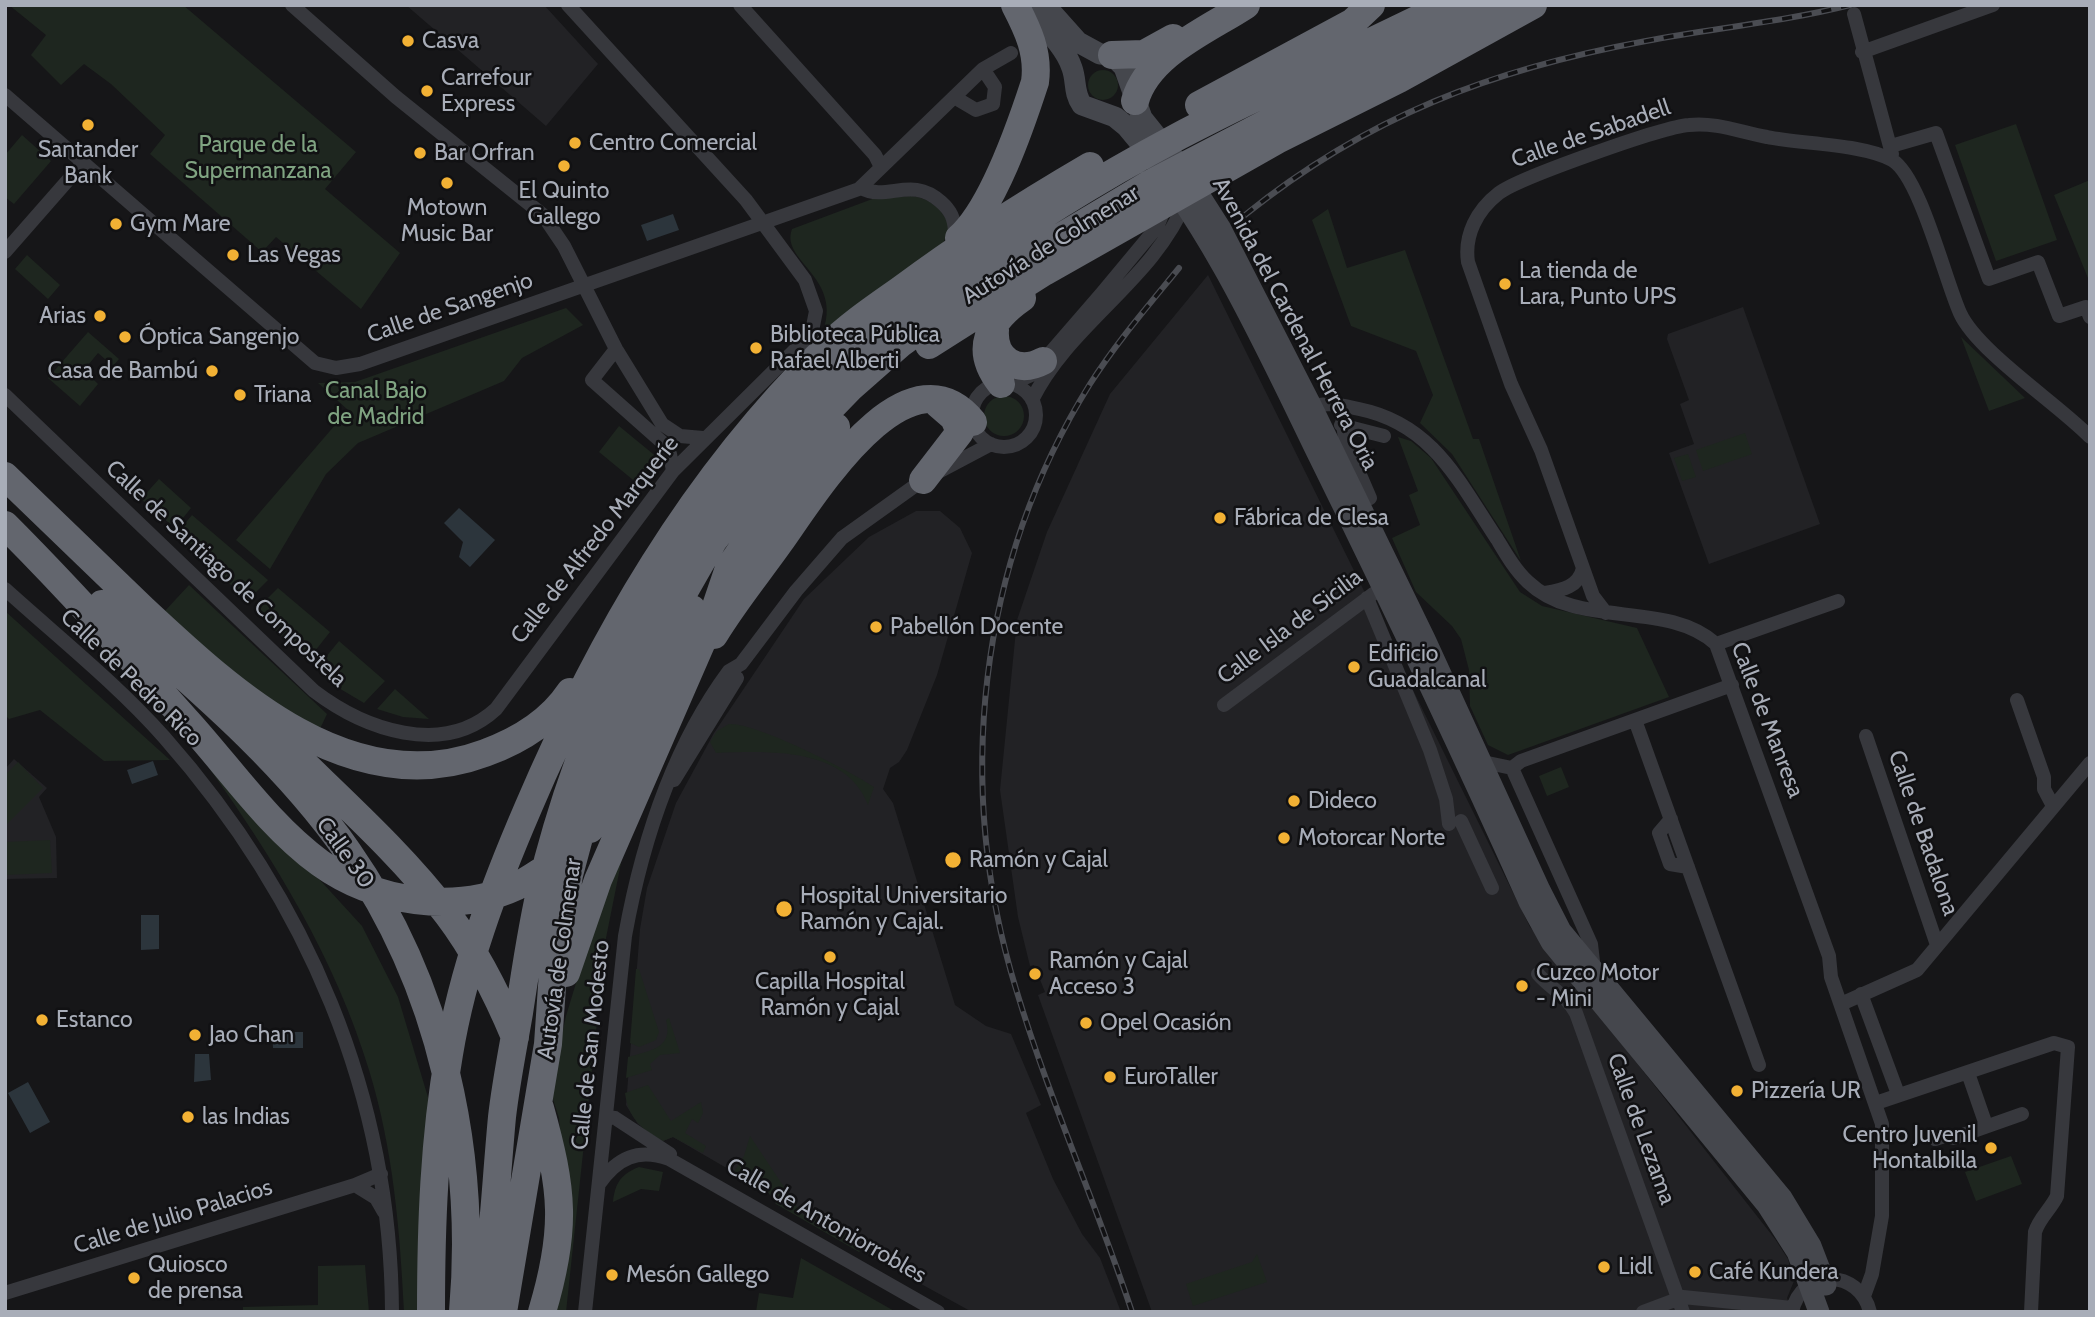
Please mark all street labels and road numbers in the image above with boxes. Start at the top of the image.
street label: Calle de Sabadell [1508,94,1674,174]
street label: Avenida del Cardenal Herrera Oria [1206,173,1384,475]
street label: Autovía de Colmenar [958,179,1144,311]
street label: Calle de Sangenjo [363,267,537,349]
street label: Calle de Alfredo Marqueríe [505,431,685,649]
street label: Calle de Santiago de Compostela [100,455,352,693]
street label: Calle Isla de Sicilia [1212,564,1368,690]
street label: Calle de Pedro Rico [54,603,208,753]
street label: Calle de Manresa [1725,638,1809,802]
street label: Calle de Badalona [1882,747,1964,919]
street label: Calle 30 [310,812,380,894]
street label: Autovía de Colmenar [532,856,588,1062]
street label: Calle de San Modesto [566,939,616,1151]
street label: Calle de Lezama [1601,1050,1681,1208]
street label: Calle de Antoniorrobles [721,1152,931,1290]
street label: Calle de Julio Palacios [70,1174,276,1260]

